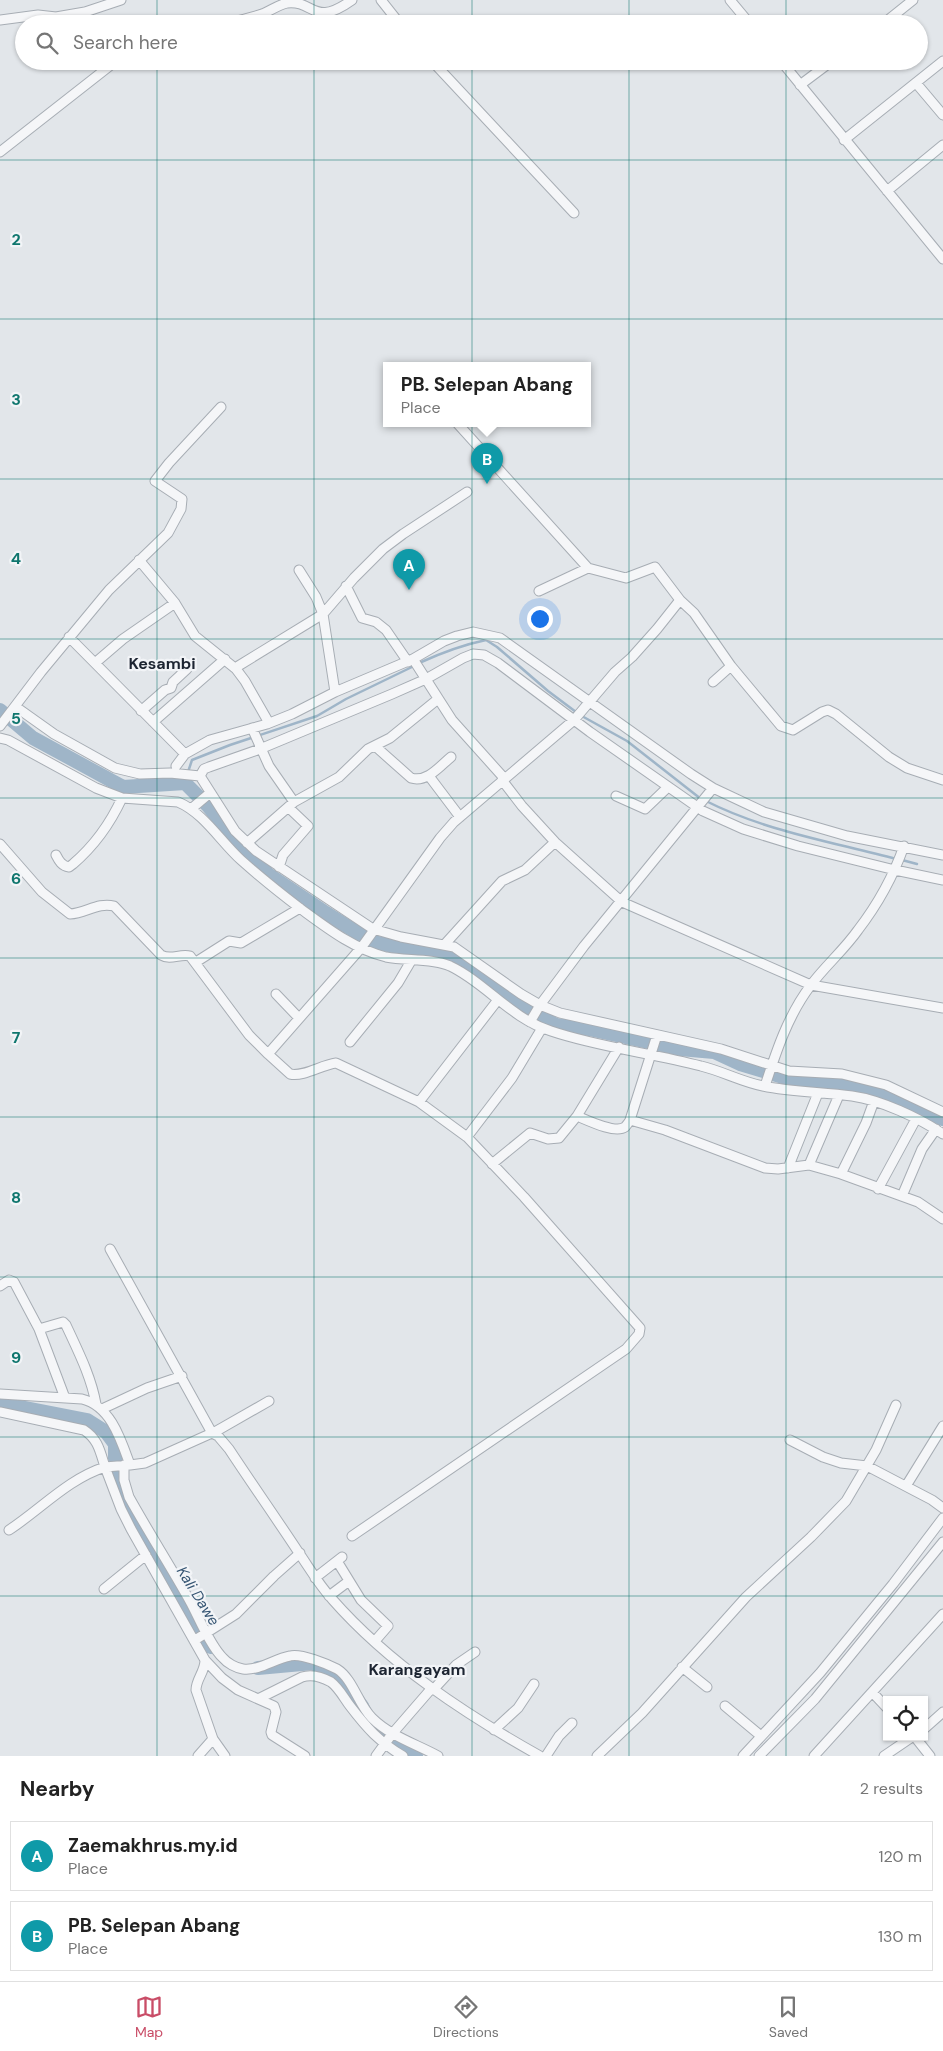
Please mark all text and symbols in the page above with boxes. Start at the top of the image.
search box [15,15,928,70]
icon: search [33,29,61,57]
text: Search here [73,30,178,55]
text: 2 [11,229,21,250]
popup [383,362,591,427]
text: PB. Selepan Abang [401,372,573,397]
text: 3 [11,389,21,410]
text: Place [401,397,441,418]
pin: B [471,443,503,484]
text: 4 [11,548,21,569]
pin: A [393,549,425,590]
your location [527,606,553,632]
district label: Kesambi [128,653,196,674]
text: 5 [11,708,21,729]
text: 6 [11,868,21,889]
text: 7 [12,1027,21,1048]
text: 8 [11,1187,21,1208]
text: 9 [11,1347,21,1368]
water label: Kali Dawe [172,1563,224,1630]
district label: Karangayam [368,1659,466,1680]
map controls [883,1696,928,1741]
button: locate [883,1696,928,1741]
text: Nearby [20,1775,94,1803]
text: 2 results [860,1778,923,1799]
text: Zaemakhrus.my.id [68,1833,238,1858]
text: A [31,1846,43,1867]
text: 120 m [878,1846,922,1867]
text: Place [68,1858,108,1879]
text: PB. Selepan Abang [68,1913,240,1938]
text: B [32,1926,42,1947]
text: 130 m [878,1926,922,1947]
text: Place [68,1938,108,1959]
tab: Map [135,1993,163,2041]
tab: Directions [433,1993,499,2041]
tab: Saved [769,1993,808,2041]

